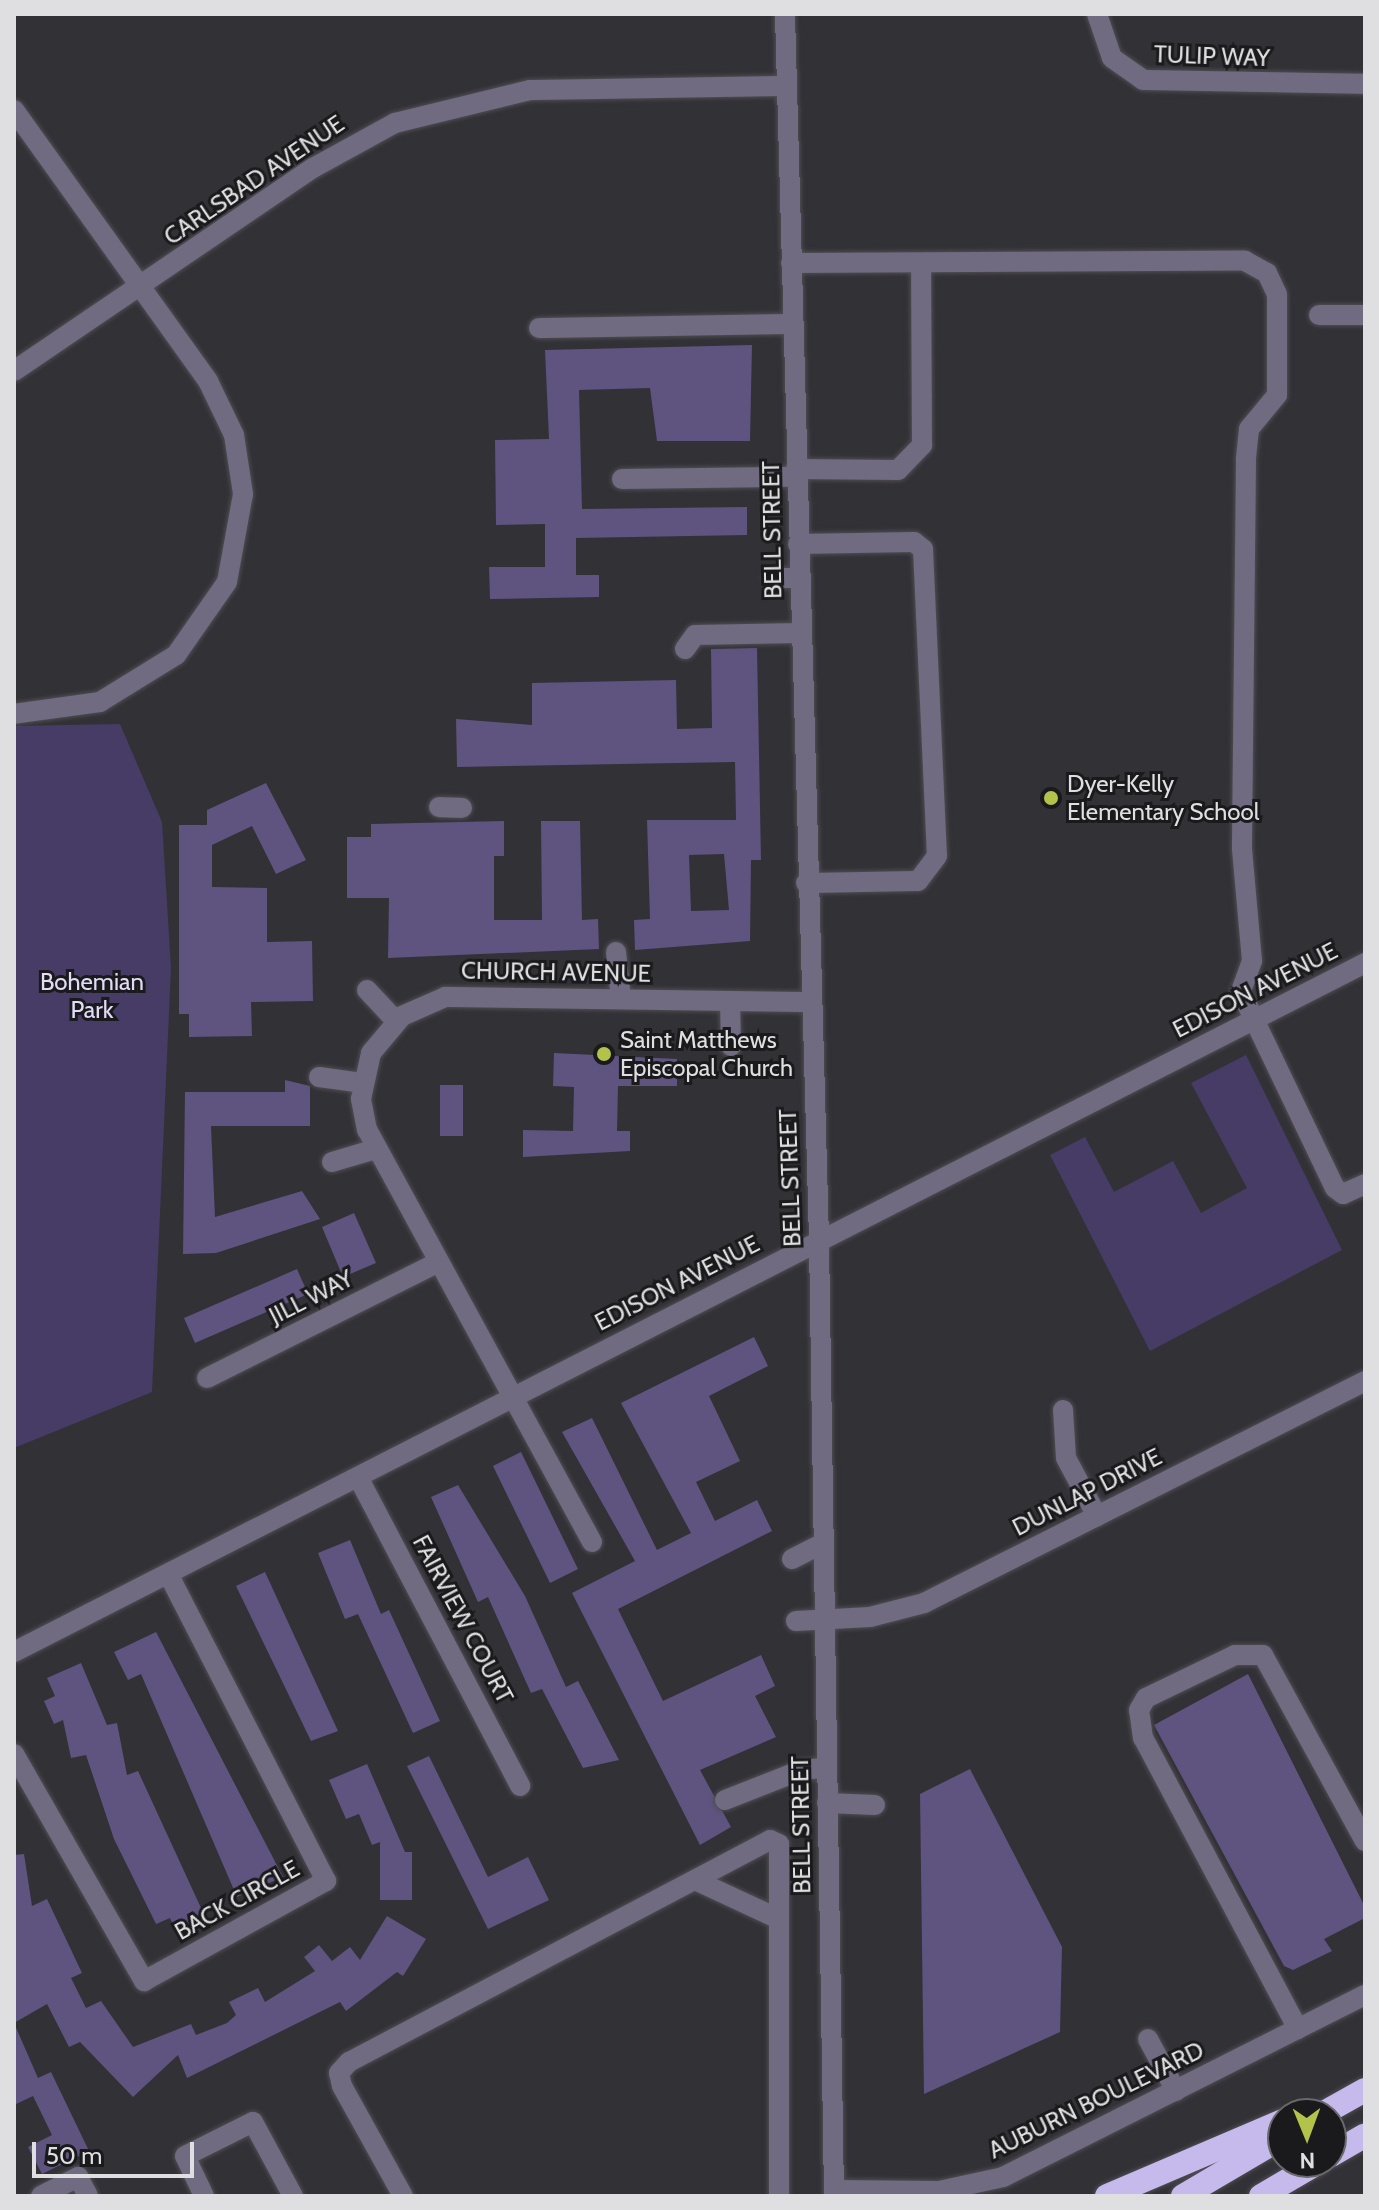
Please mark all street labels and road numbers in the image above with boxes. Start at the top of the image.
street label: TULIP WAY [1153,40,1271,72]
street label: CARLSBAD AVENUE [158,109,350,251]
street label: BELL STREET [756,461,788,599]
street label: EDISON AVENUE [1168,936,1342,1044]
street label: CHURCH AVENUE [461,956,651,988]
street label: BELL STREET [773,1109,807,1247]
street label: EDISON AVENUE [590,1229,764,1337]
street label: JILL WAY [264,1264,358,1330]
street label: DUNLAP DRIVE [1008,1442,1166,1542]
street label: FAIRVIEW COURT [407,1530,519,1708]
street label: BELL STREET [785,1756,817,1894]
street label: BACK CIRCLE [170,1854,304,1946]
street label: AUBURN BOULEVARD [984,2035,1208,2165]

